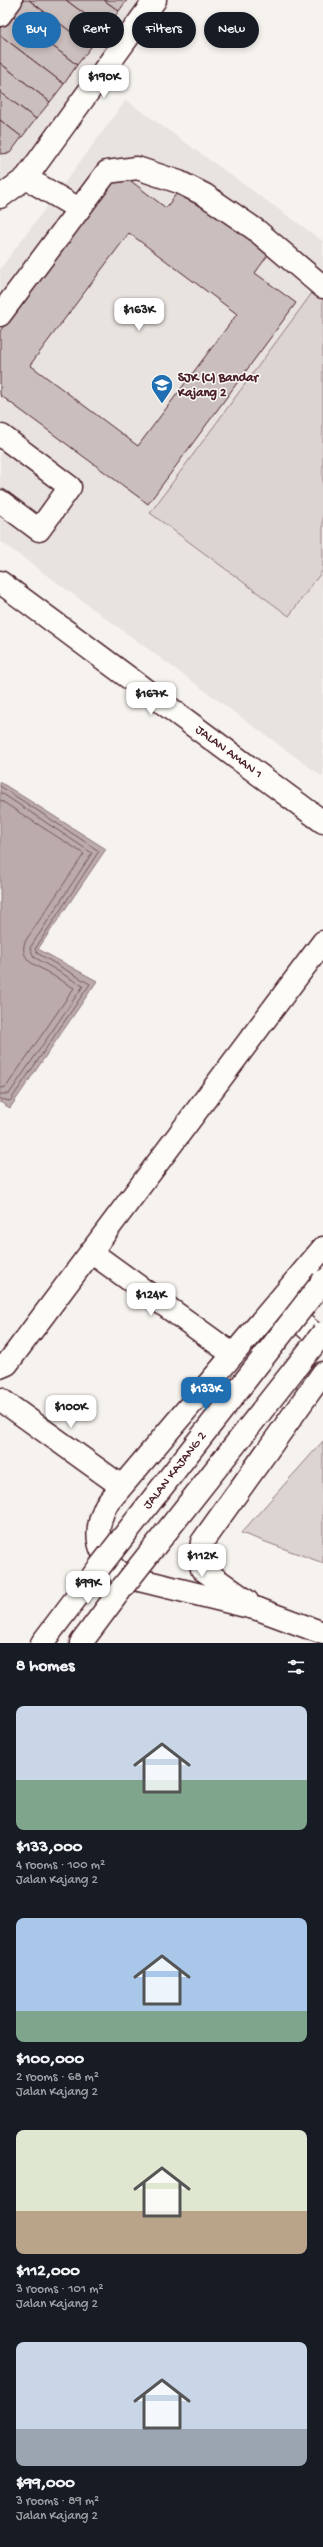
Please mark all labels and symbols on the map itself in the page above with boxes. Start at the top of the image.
pin: $190K [76,65,132,99]
pin: $163K [111,298,167,332]
place label: SJK (C) Bandar Kajang 2 [177,371,260,401]
school or university icon: SJK (C) Bandar Kajang 2 [149,372,175,405]
pin: $167K [123,682,179,716]
street label: JALAN AMAN 1 [192,722,265,782]
pin: $124K [123,1283,179,1317]
pin: $133K [178,1377,234,1411]
pin: $100K [43,1395,99,1429]
street label: JALAN KAJANG 2 [140,1428,210,1512]
pin: $112K [174,1544,230,1578]
pin: $99K [64,1571,112,1605]

